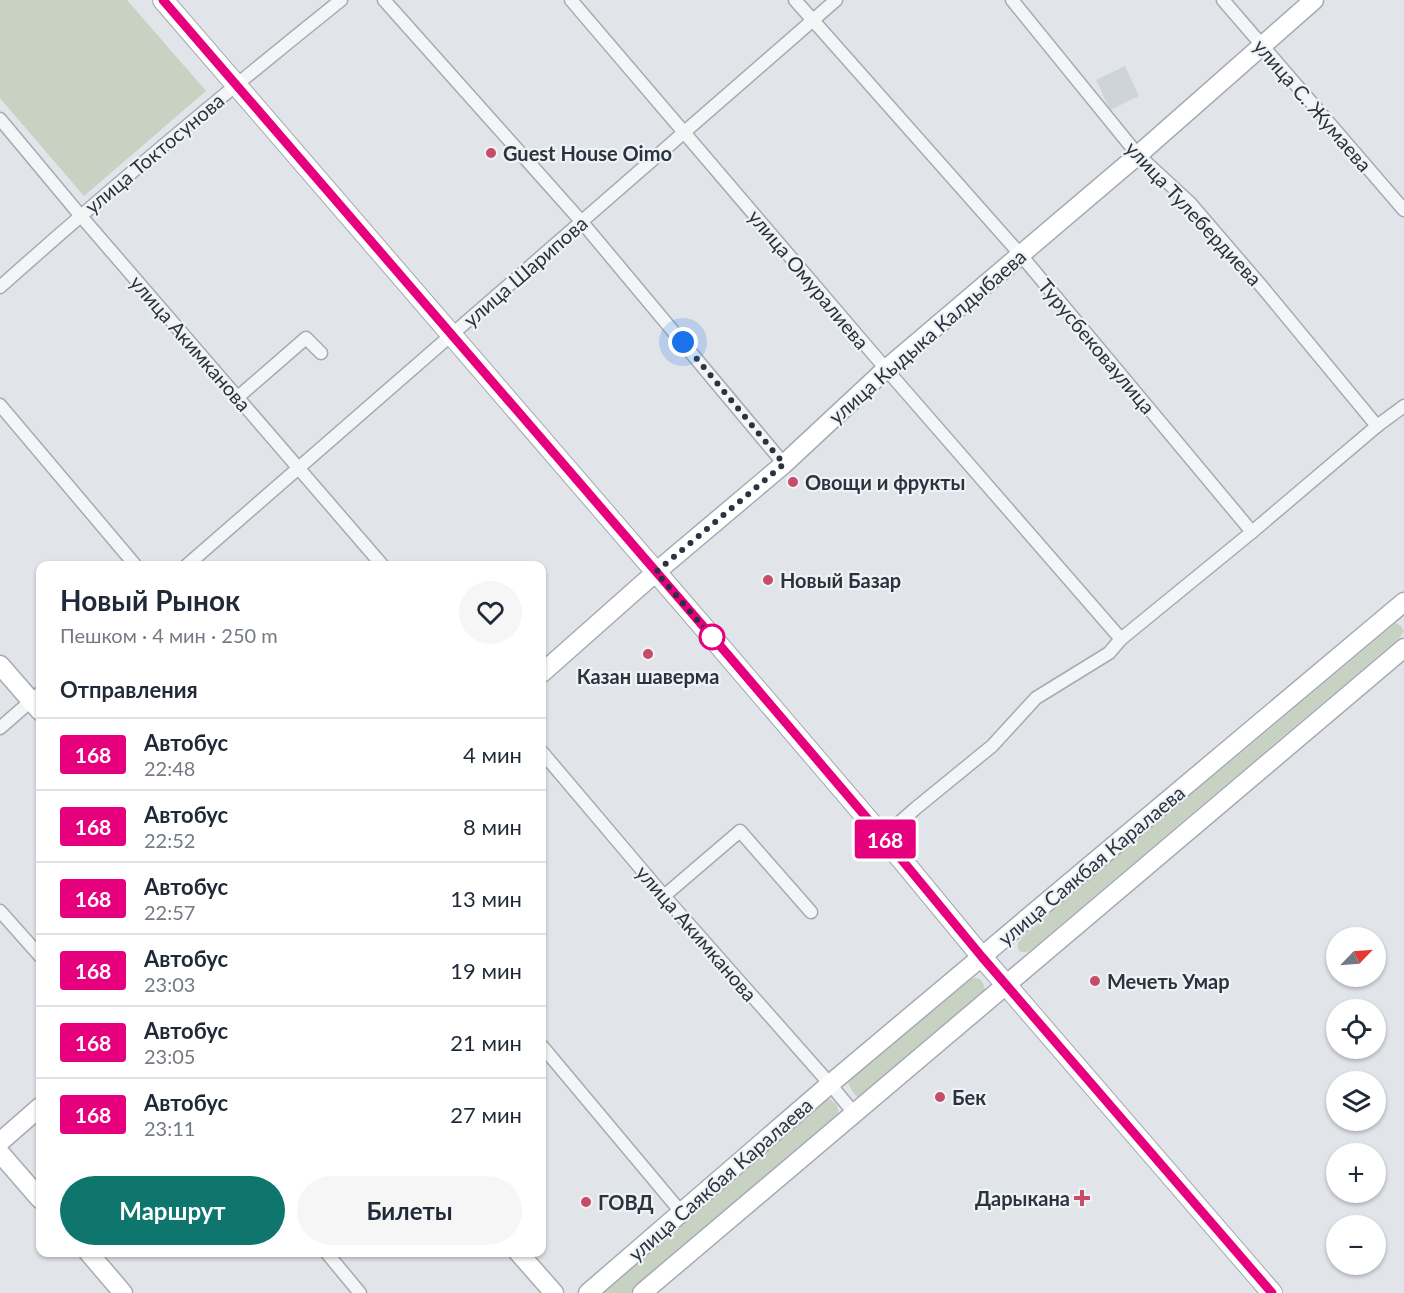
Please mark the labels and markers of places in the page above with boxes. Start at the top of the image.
place label: Guest House Oimo [503,141,672,165]
marker: Guest House Oimo [484,146,498,160]
place label: Овощи и фрукты [805,470,965,494]
marker: Овощи и фрукты [786,475,800,489]
place label: Новый Базар [780,568,901,592]
marker: Новый Базар [761,573,775,587]
unlabelled marker [699,624,725,650]
marker: Казан шаверма [641,647,655,661]
place label: Казан шаверма [577,664,719,688]
place label: Мечеть Умар [1107,969,1230,993]
marker: Мечеть Умар [1088,974,1102,988]
place label: Бек [952,1085,986,1109]
marker: Бек [933,1090,947,1104]
place label: Дарыкана [975,1186,1070,1210]
place label: ГОВД [598,1190,654,1214]
marker: Дарыкана [1075,1191,1089,1205]
marker: ГОВД [579,1195,593,1209]

